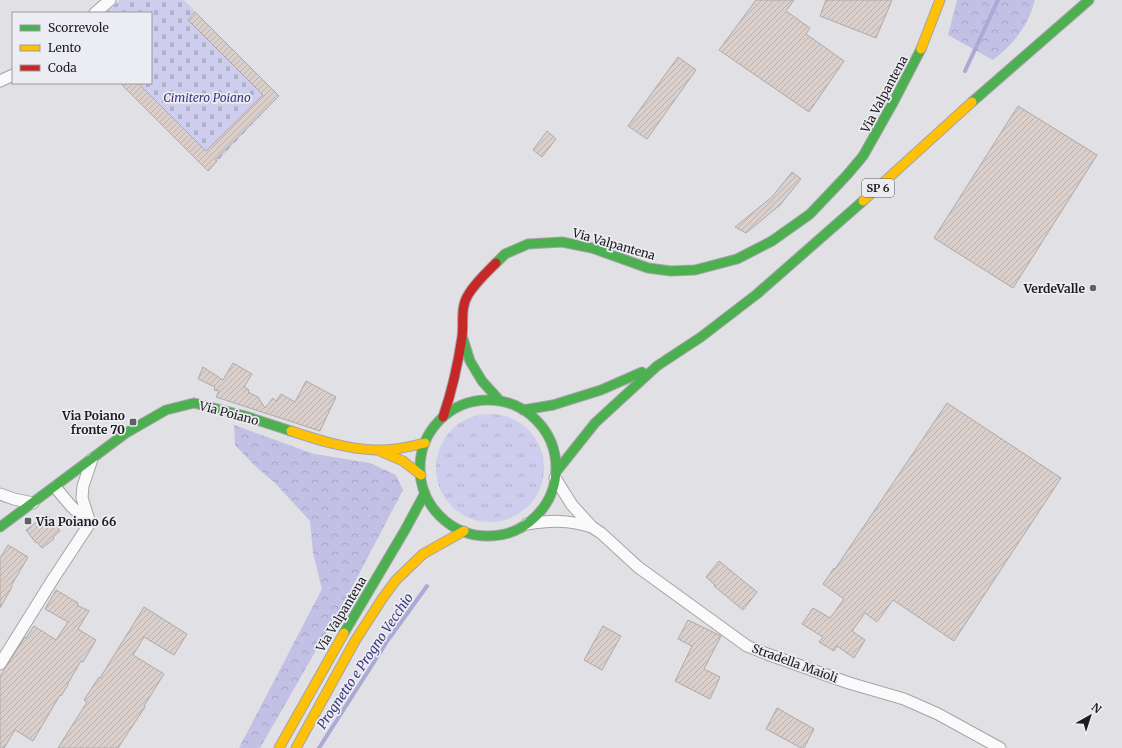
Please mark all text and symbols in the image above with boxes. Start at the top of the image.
legend [12,12,152,84]
text: Scorrevole [48,20,109,35]
text: Lento [48,40,81,55]
street label: Via Valpantena [857,52,911,136]
text: Coda [48,60,77,75]
park label: Cimitero Poiano [163,90,251,105]
road number: SP 6 [862,179,894,197]
street label: Via Valpantena [570,225,658,263]
place label: VerdeValle [1023,281,1085,296]
marker: VerdeValle [1088,283,1098,293]
street label: Via Poiano [197,398,260,428]
place label: Via Poiano fronte 70 [61,408,125,437]
marker: Via Poiano fronte 70 [128,417,138,427]
place label: Via Poiano 66 [35,514,116,529]
marker: Via Poiano 66 [23,516,33,526]
street label: Via Valpantena [312,573,370,655]
water label: Prognetto e Progno Vecchio [313,590,417,732]
street label: Stradella Maioli [750,640,840,686]
north arrow [1070,696,1110,736]
text: N [1089,700,1104,717]

